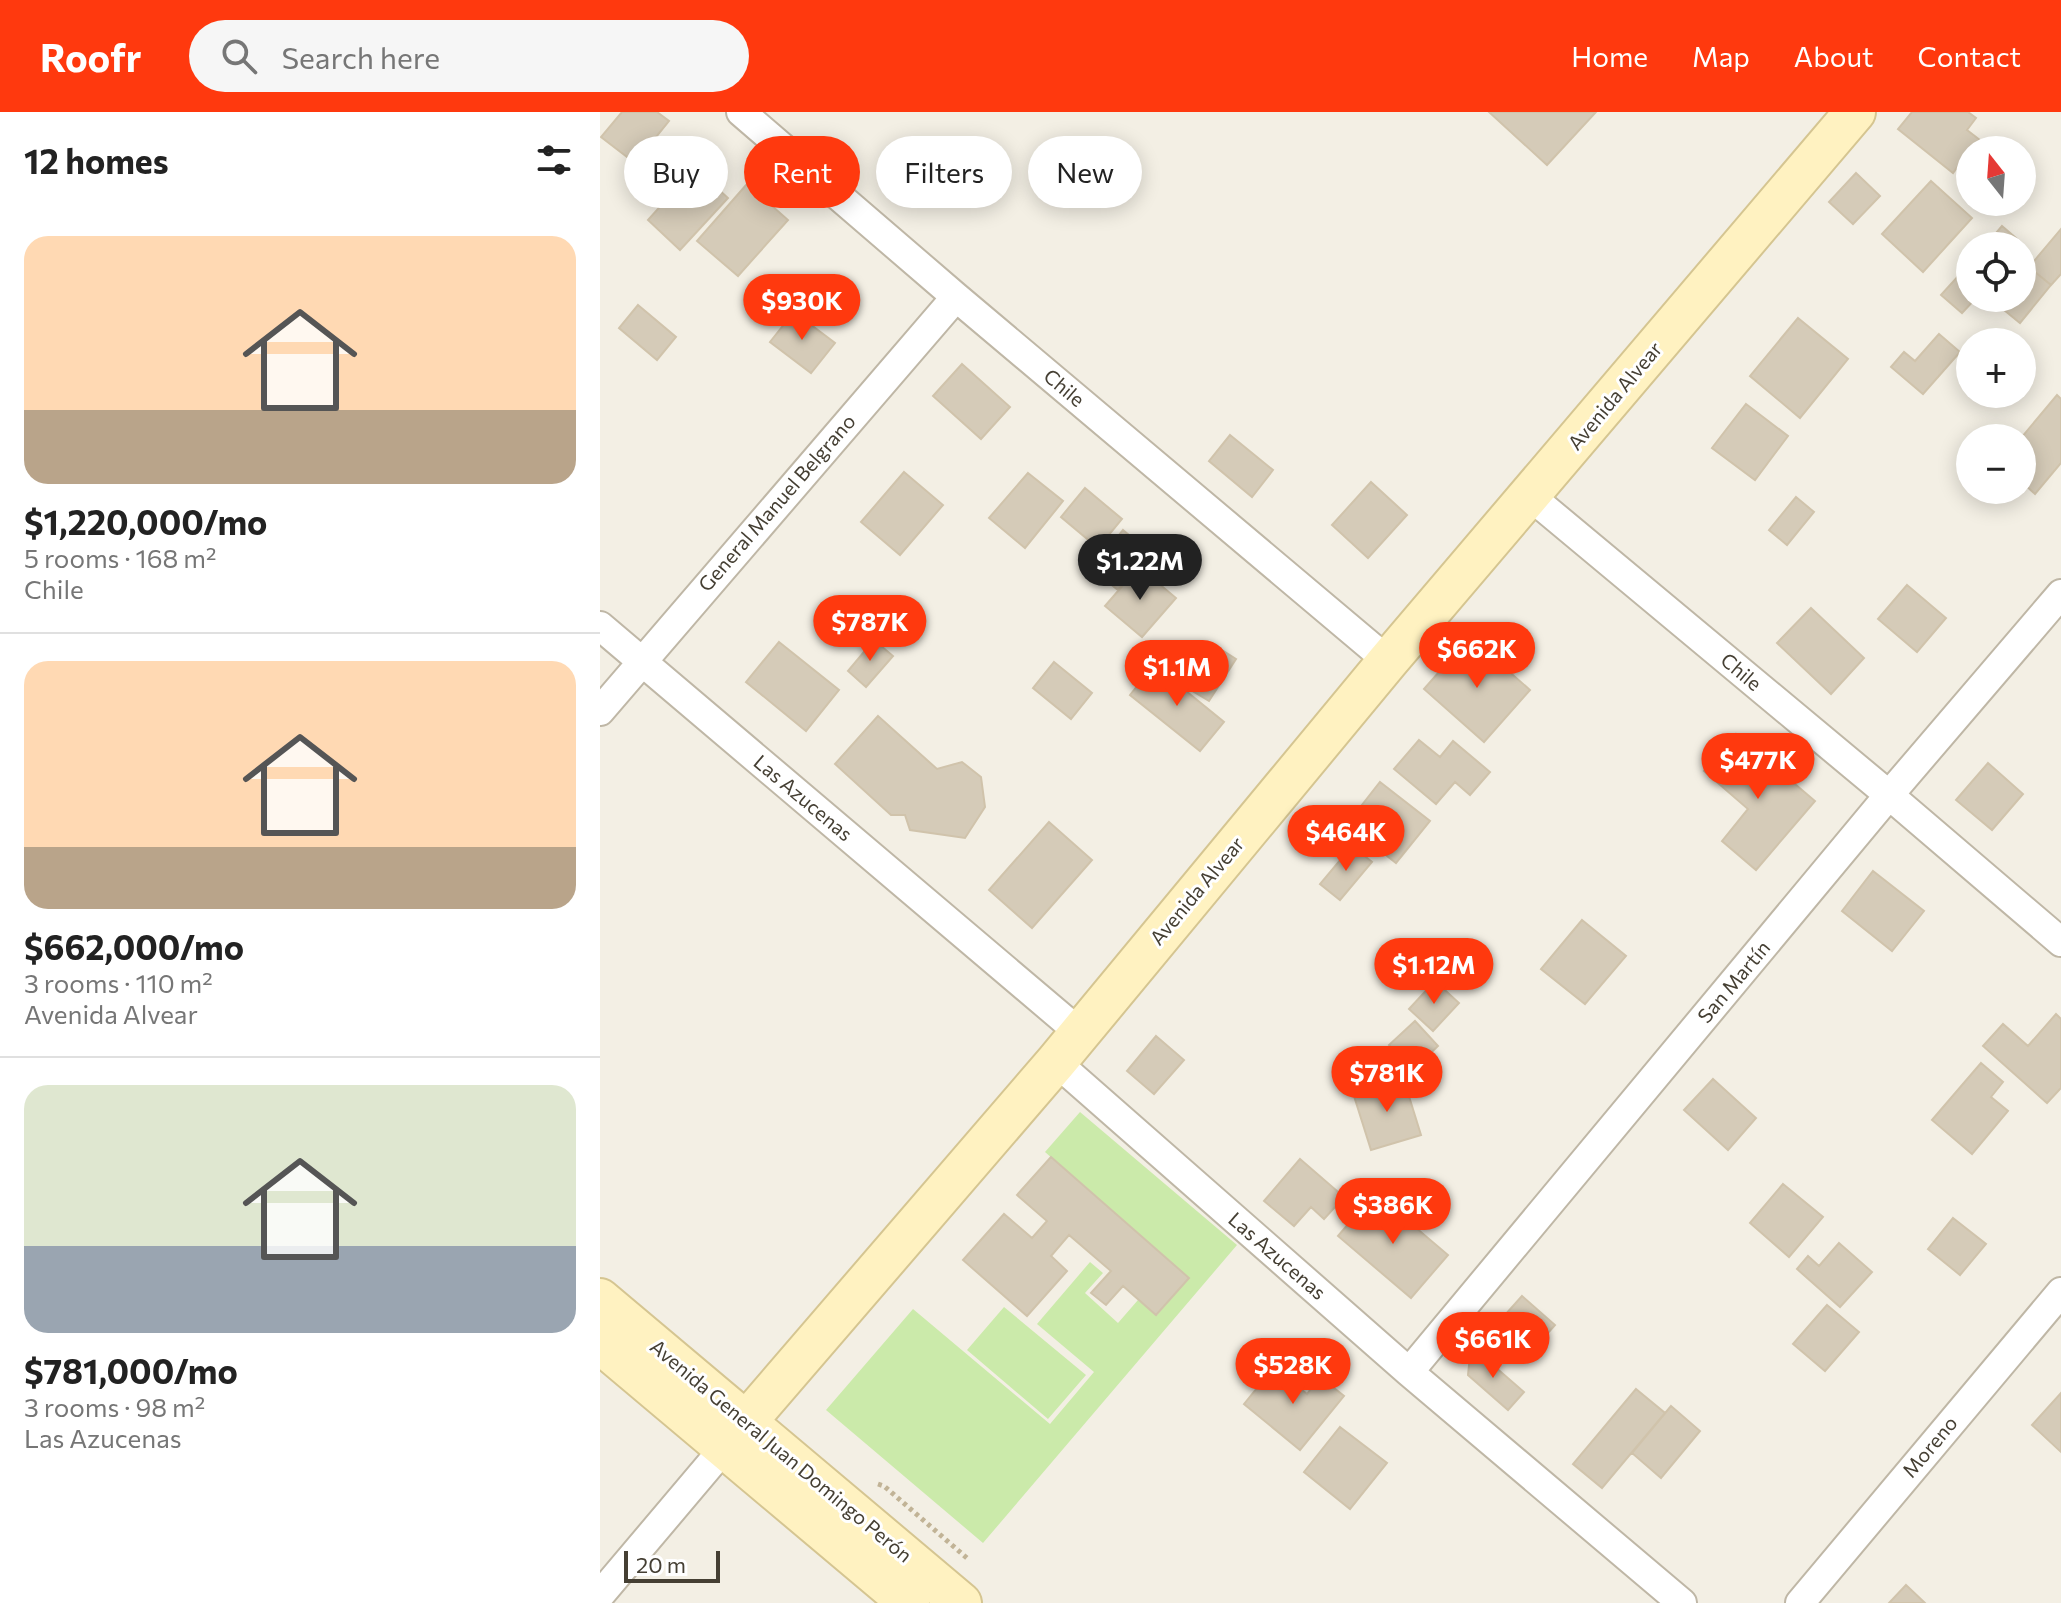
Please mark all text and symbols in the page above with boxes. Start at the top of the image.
search box [189,20,749,92]
text: Roofr [40,33,141,80]
icon: search [217,34,261,78]
text: Search here [281,38,440,75]
text: Home [1571,39,1648,73]
text: Map [1692,39,1750,73]
text: About [1794,39,1874,73]
text: Contact [1918,39,2021,73]
chip: Buy [624,136,728,208]
chip: Rent [744,136,860,208]
chip: Filters [876,136,1012,208]
chip: New [1028,136,1142,208]
north arrow [1956,136,2036,216]
map controls [1956,136,2036,504]
icon: filters [532,138,576,182]
text: 12 homes [24,139,169,181]
button: locate [1956,232,2036,312]
pin: $930K [746,274,858,342]
text: $930K [761,284,843,315]
icon: home [228,288,372,432]
button: + [1956,328,2036,408]
street label: Avenida Alvear [1562,336,1666,454]
street label: Chile [1039,363,1090,411]
street label: General Manuel Belgrano [693,409,860,596]
button: − [1956,424,2036,504]
text: $1,220,000/mo [24,500,267,542]
pin: $1.22M [1075,534,1205,602]
text: 5 rooms · 168 m² [24,542,216,573]
text: $1.22M [1096,544,1184,575]
text: Chile [24,573,84,604]
pin: $787K [814,595,926,663]
text: $787K [831,605,909,636]
pin: $662K [1421,622,1533,690]
text: $662K [1437,632,1517,663]
pin: $1.1M [1121,640,1233,708]
street label: Chile [1716,647,1767,695]
text: $1.1M [1143,650,1211,681]
icon: home [228,713,372,857]
pin: $477K [1702,733,1814,801]
text: $477K [1719,743,1797,774]
street label: Las Azucenas [749,749,858,845]
pin: $464K [1290,805,1402,873]
text: $464K [1305,815,1387,846]
street label: Avenida Alvear [1144,831,1248,949]
text: $662,000/mo [24,925,244,967]
street label: San Martín [1692,935,1774,1027]
pin: $1.12M [1369,938,1499,1006]
text: $1.12M [1392,948,1476,979]
text: 3 rooms · 110 m² [24,967,213,998]
text: Avenida Alvear [24,998,198,1029]
pin: $781K [1331,1046,1443,1114]
text: $781K [1349,1056,1425,1087]
icon: home [228,1137,372,1281]
pin: $386K [1337,1178,1449,1246]
text: $386K [1353,1188,1433,1219]
street label: Las Azucenas [1224,1206,1331,1304]
pin: $661K [1437,1312,1549,1380]
text: $661K [1455,1322,1531,1353]
street label: Avenida General Juan Domingo Perón [646,1334,917,1567]
pin: $528K [1237,1338,1349,1406]
text: $528K [1254,1348,1332,1379]
text: $781,000/mo [24,1349,238,1391]
text: 3 rooms · 98 m² [24,1391,205,1422]
street label: Moreno [1897,1411,1962,1482]
text: Las Azucenas [24,1422,182,1453]
scale bar [624,1547,720,1583]
text: 20 m [636,1551,686,1578]

